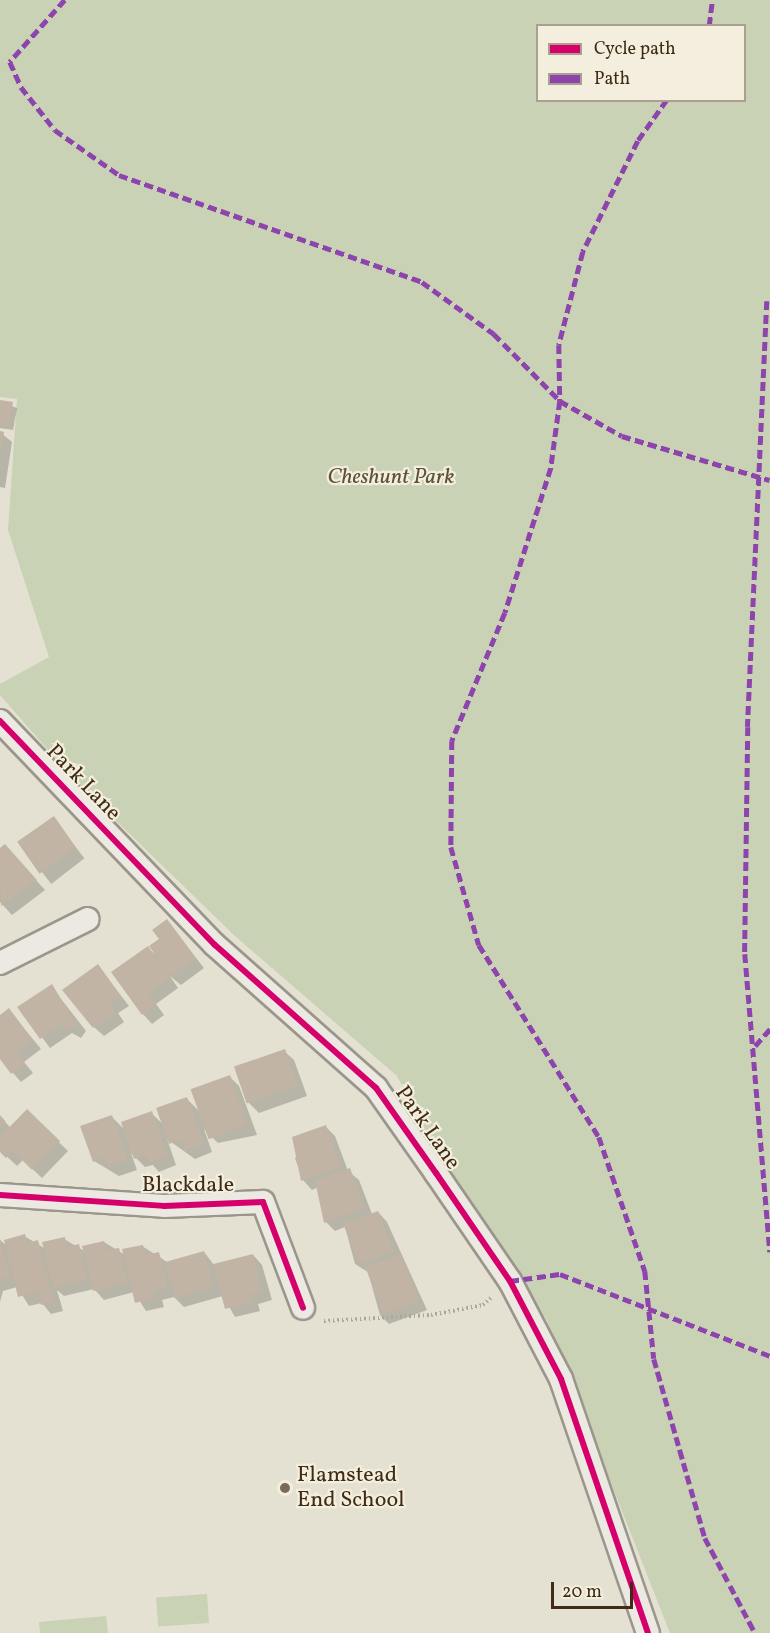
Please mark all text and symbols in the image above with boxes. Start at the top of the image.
legend [536,24,746,102]
text: Cycle path [594,37,676,62]
text: Path [594,67,630,92]
park label: Cheshunt Park [328,465,454,491]
street label: Park Lane [40,739,126,827]
street label: Park Lane [389,1081,465,1175]
street label: Blackdale [142,1173,234,1199]
place label: Flamstead End School [297,1462,404,1514]
marker: Flamstead End School [278,1481,292,1495]
scale bar [554,1570,636,1608]
text: 20 m [562,1580,602,1605]

